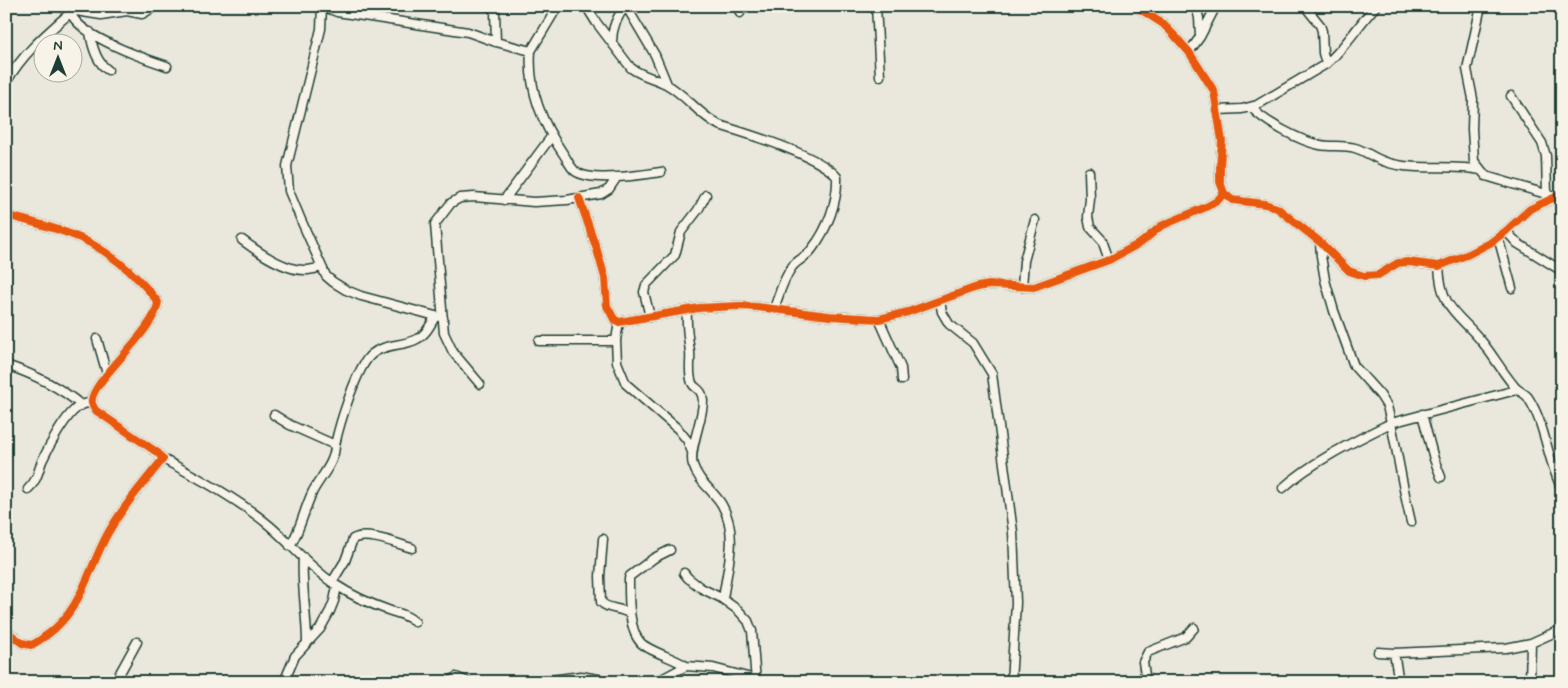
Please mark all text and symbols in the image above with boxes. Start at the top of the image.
north arrow [32,32,82,82]
text: N [53,37,63,55]

